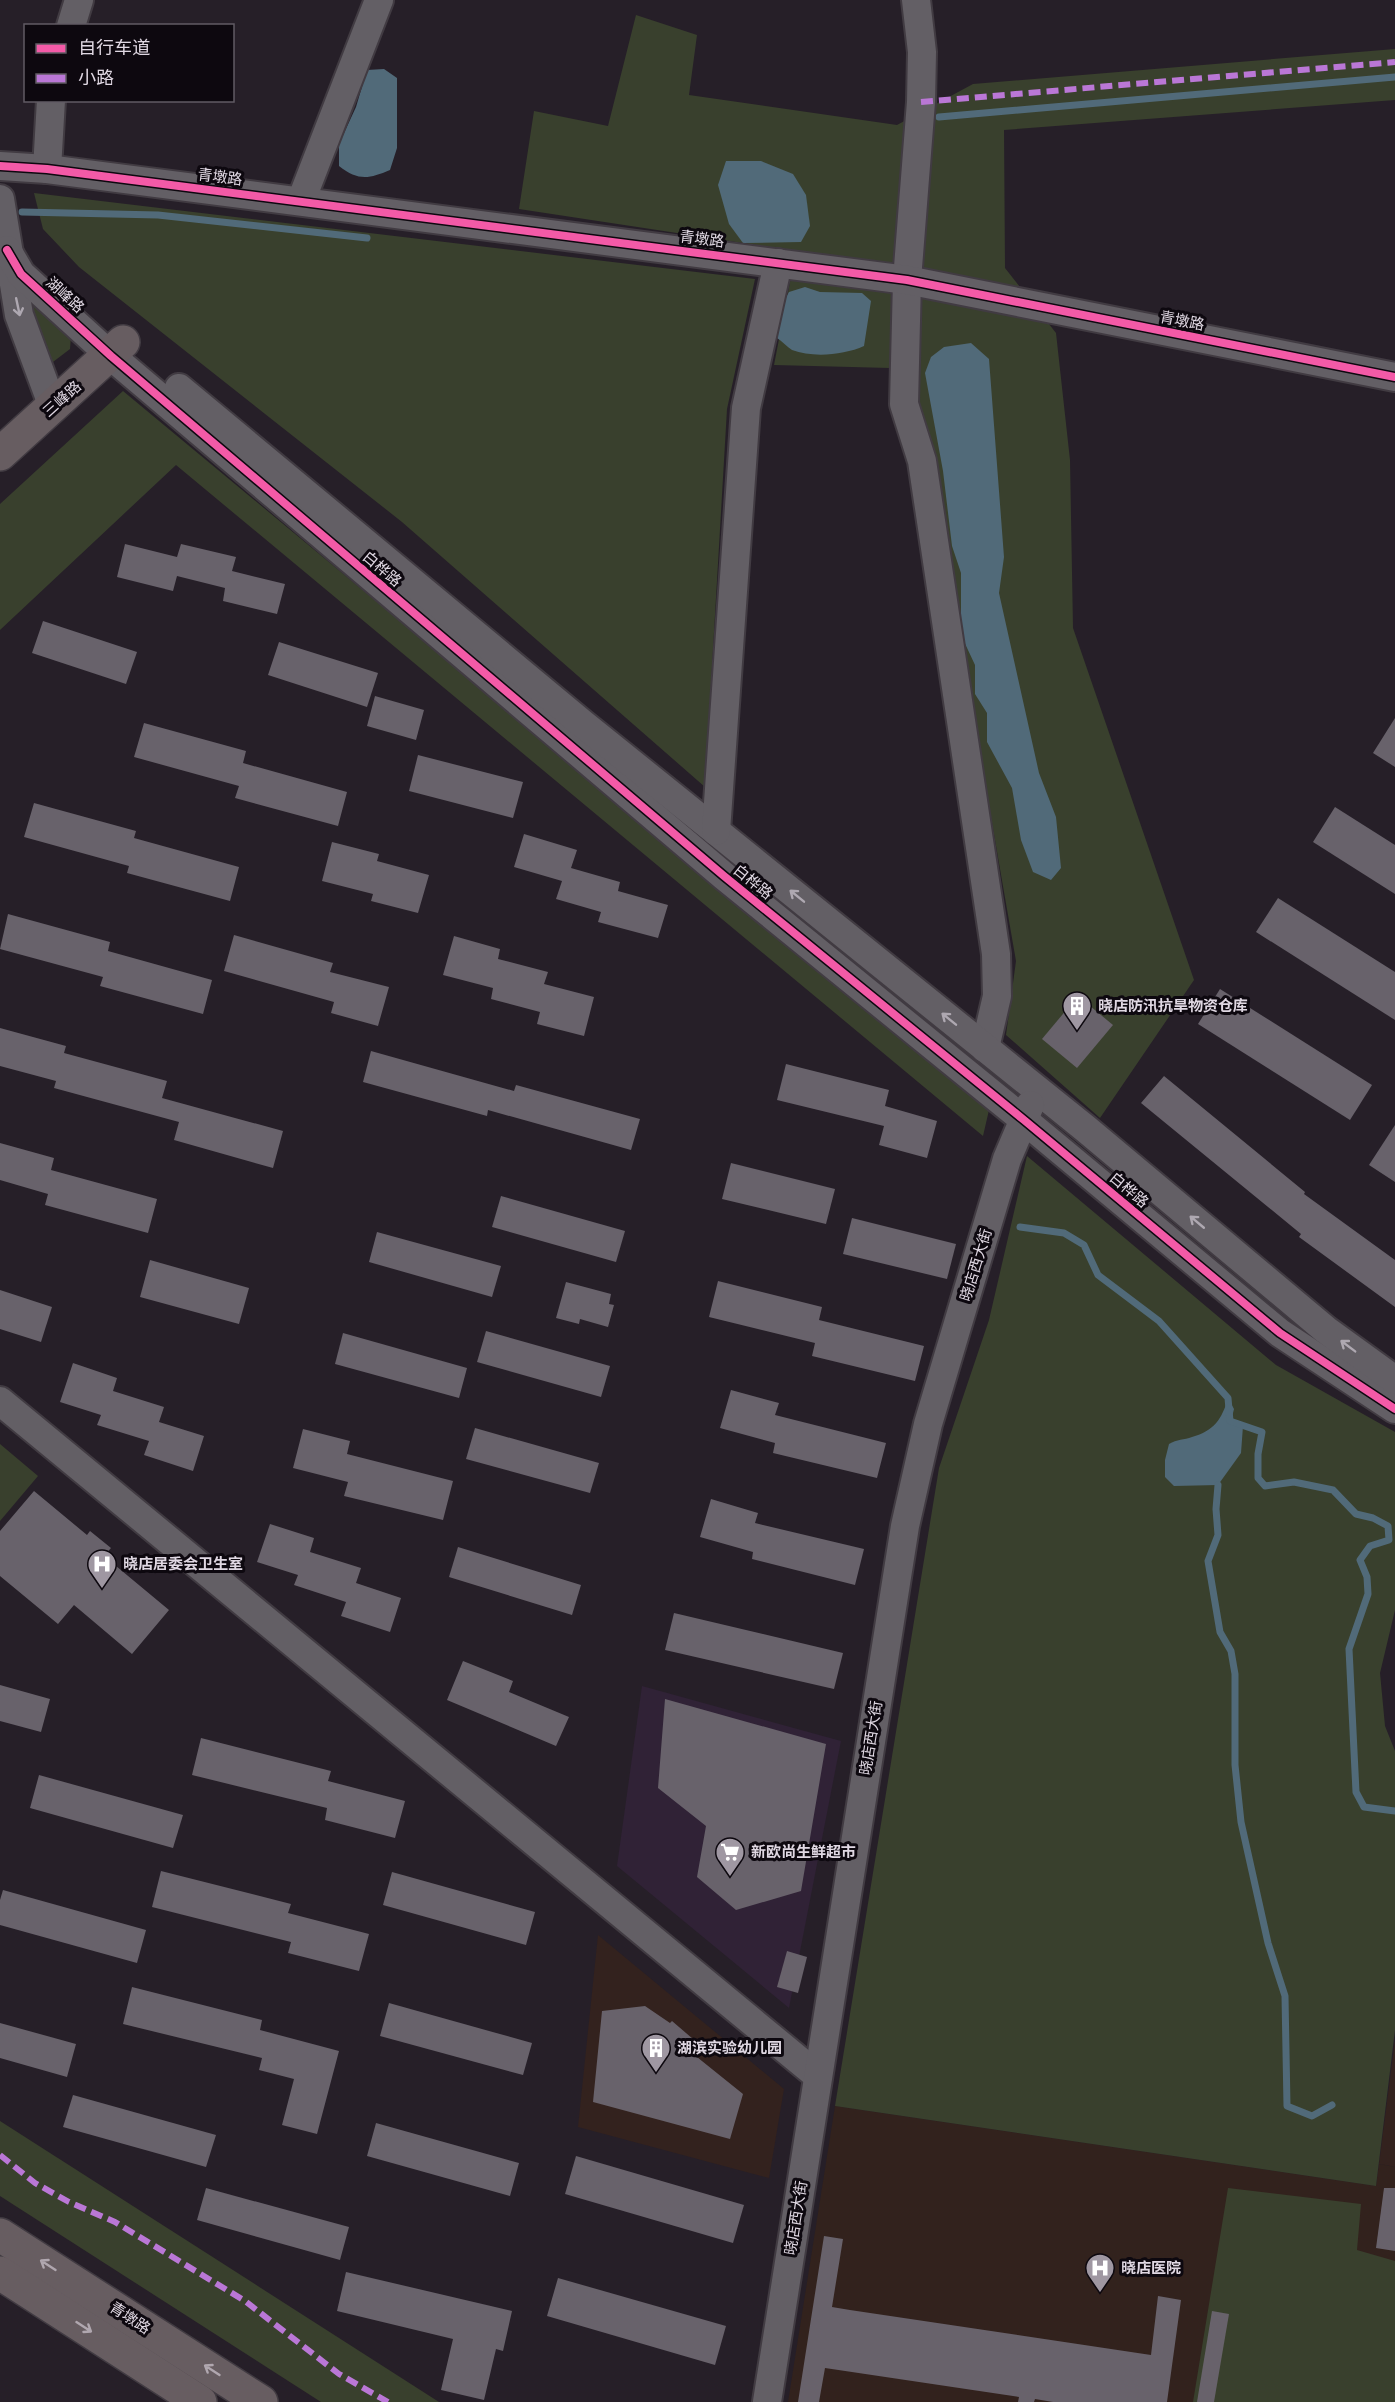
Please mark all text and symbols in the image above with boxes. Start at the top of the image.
legend [24,24,234,102]
text: 自行车道 [78,37,150,58]
text: 小路 [78,67,114,88]
street label: 青墩路 [197,164,244,189]
street label: 青墩路 [679,226,726,251]
street label: 湖峰路 [42,273,88,317]
one-way arrow [13,297,24,317]
street label: 青墩路 [1158,307,1206,334]
street label: 三峰路 [39,377,85,421]
street label: 白桦路 [359,547,406,590]
street label: 白桦路 [730,860,777,903]
one-way arrow [789,890,805,903]
building icon: 晓店防汛抗旱物资仓库 [1061,990,1093,1032]
place label: 晓店防汛抗旱物资仓库 [1098,996,1248,1015]
one-way arrow [941,1012,957,1025]
street label: 白桦路 [1106,1168,1153,1211]
one-way arrow [1190,1215,1205,1229]
street label: 晓店西大街 [955,1226,996,1304]
one-way arrow [1340,1340,1356,1352]
hospital icon: 晓店居委会卫生室 [86,1548,118,1590]
place label: 晓店居委会卫生室 [123,1554,243,1573]
street label: 晓店西大街 [855,1699,886,1776]
supermarket icon: 新欧尚生鲜超市 [714,1836,746,1878]
place label: 新欧尚生鲜超市 [751,1842,856,1861]
building icon: 湖滨实验幼儿园 [640,2032,672,2074]
place label: 湖滨实验幼儿园 [677,2038,782,2057]
street label: 晓店西大街 [780,2179,811,2256]
hospital icon: 晓店医院 [1084,2252,1116,2294]
place label: 晓店医院 [1121,2258,1181,2277]
one-way arrow [40,2259,56,2271]
street label: 青墩路 [106,2297,154,2338]
one-way arrow [76,2321,93,2334]
one-way arrow [203,2364,220,2377]

